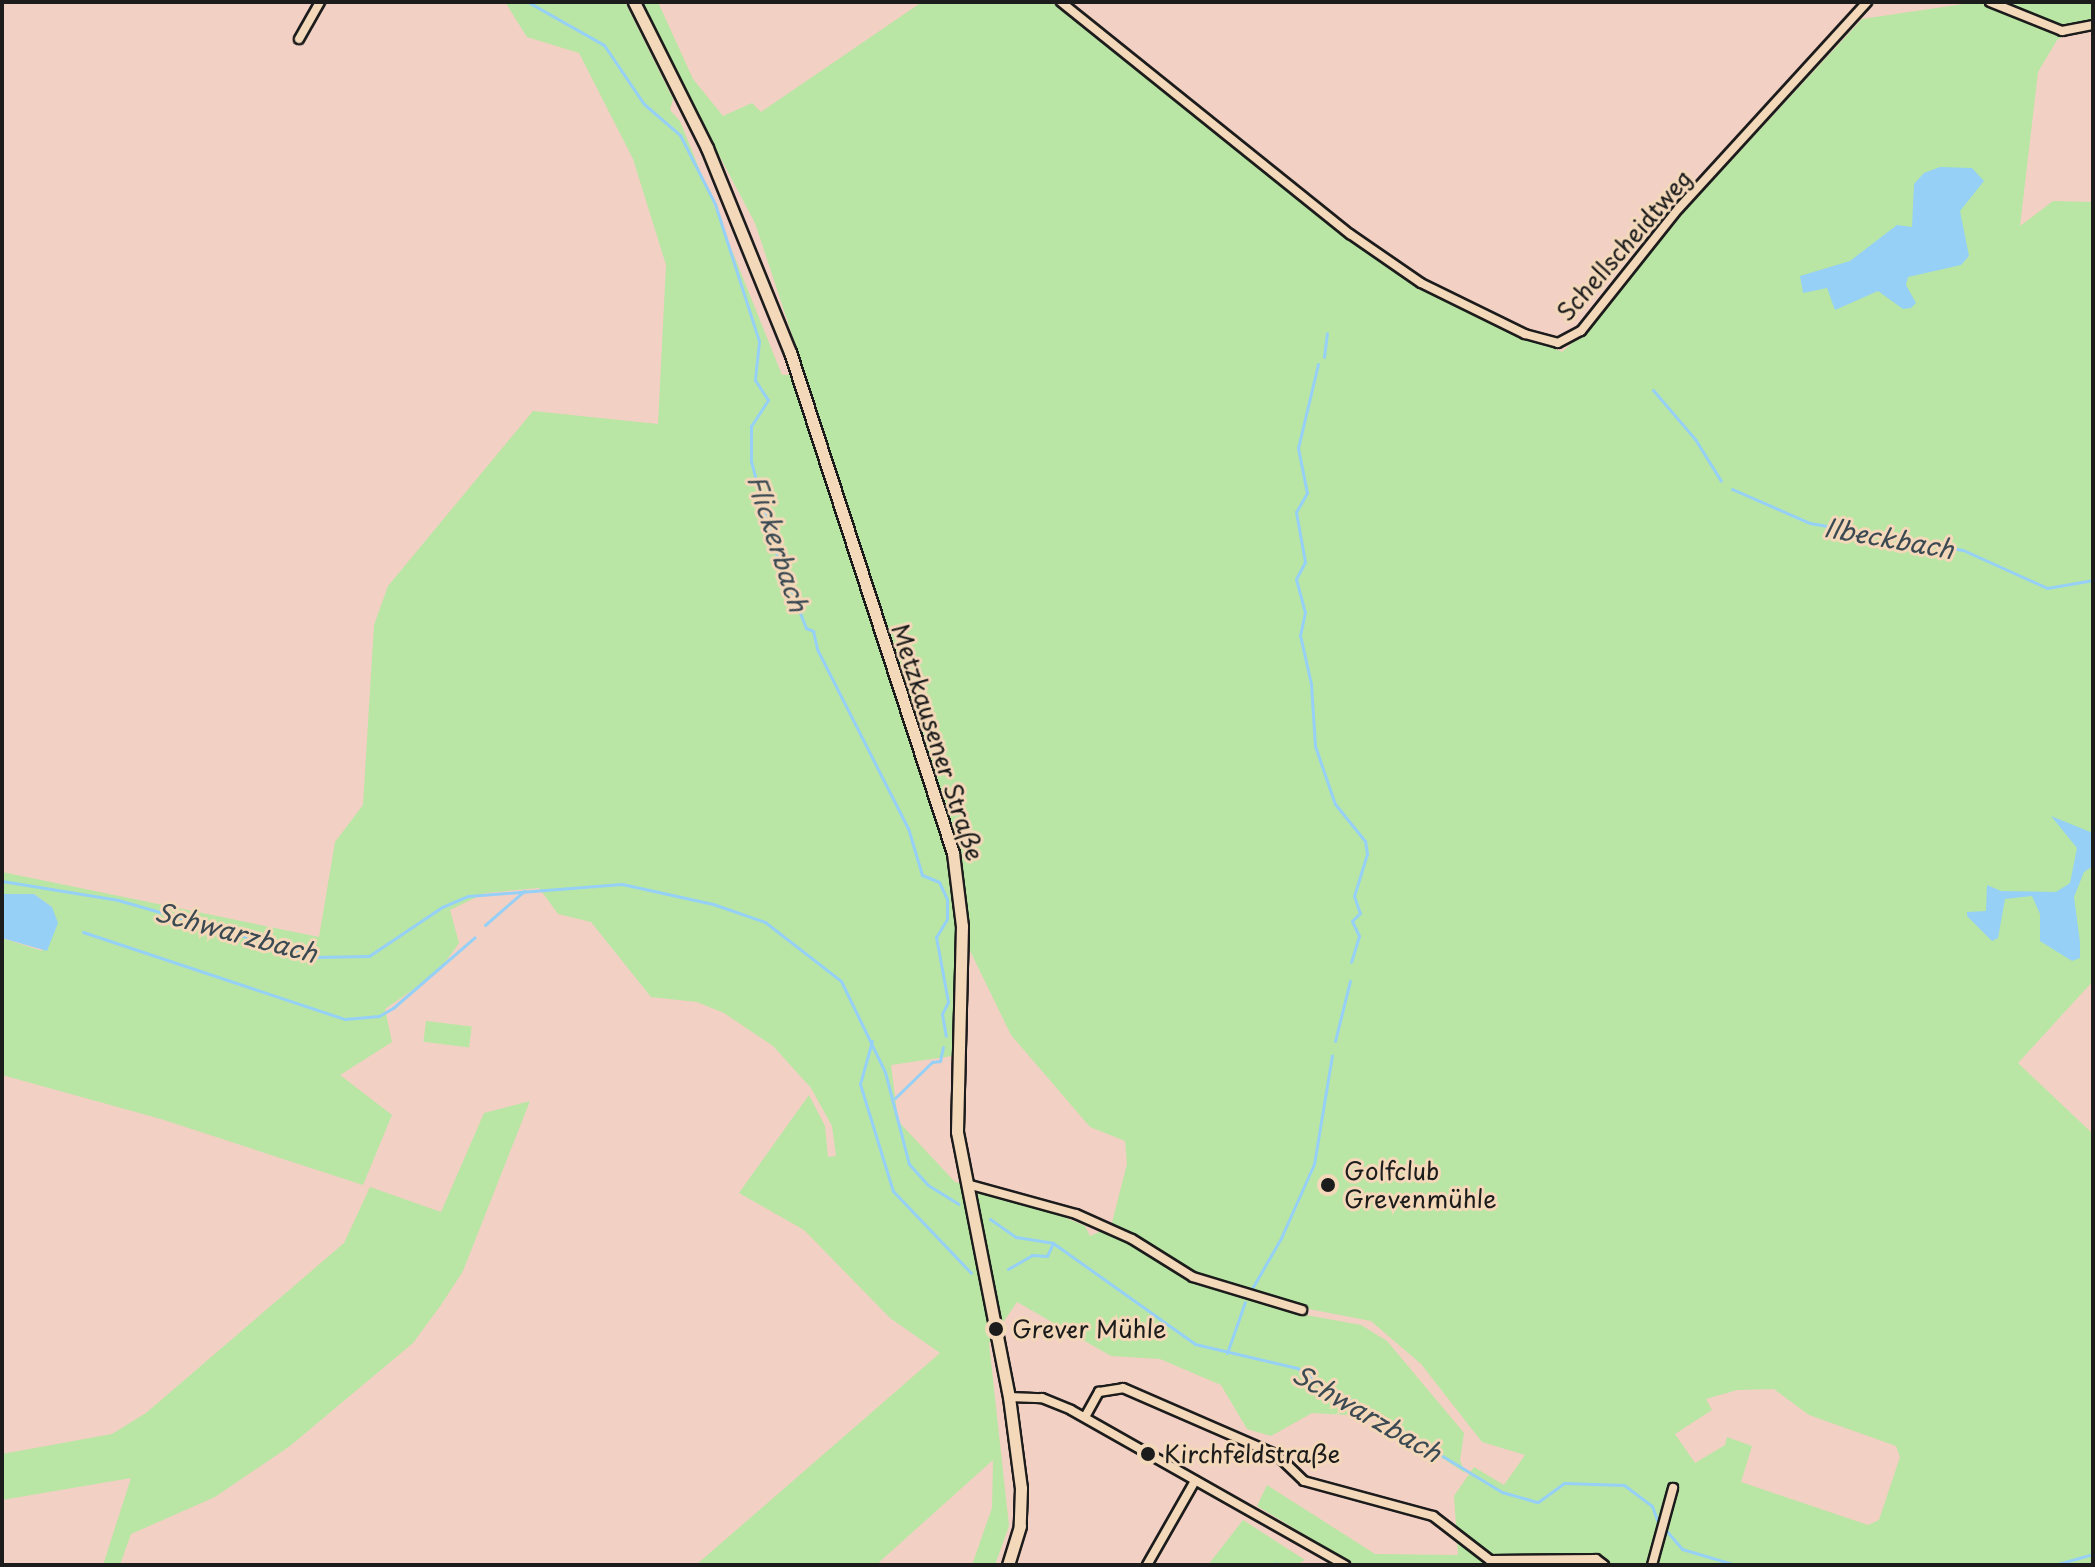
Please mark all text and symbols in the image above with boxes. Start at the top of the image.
street label: Schellscheidtweg [1550,163,1698,327]
water label: Flickerbach [741,471,815,615]
water label: Ilbeckbach [1822,511,1956,565]
street label: Metzkausener Straße [886,619,990,865]
water label: Schwarzbach [152,895,320,969]
place label: Golfclub Grevenmühle [1344,1157,1497,1213]
marker: Golfclub Grevenmühle [1319,1176,1337,1194]
place label: Grever Mühle [1012,1315,1168,1343]
marker: Grever Mühle [987,1320,1005,1338]
water label: Schwarzbach [1287,1358,1447,1468]
place label: Kirchfeldstraße [1164,1440,1340,1468]
marker: Kirchfeldstraße [1139,1445,1157,1463]

